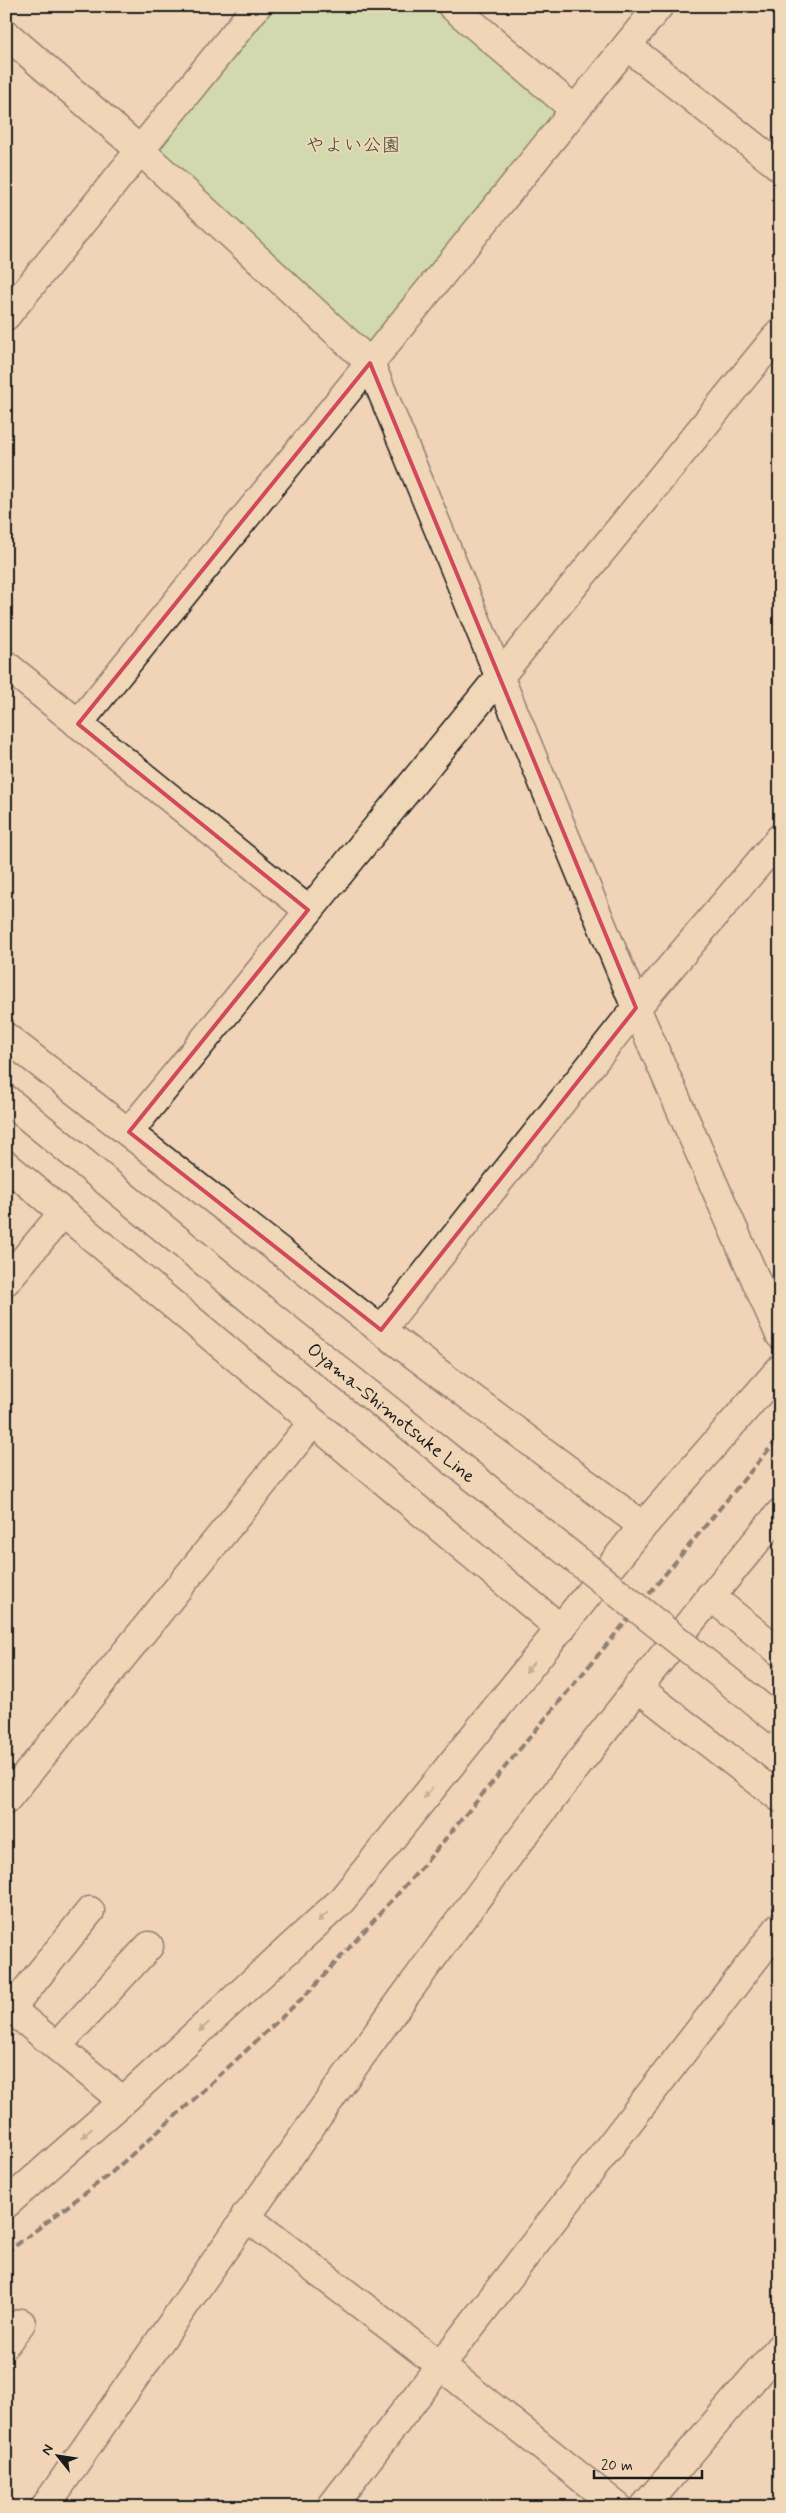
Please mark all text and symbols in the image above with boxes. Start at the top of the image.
park label: やよい公園 [305,133,401,158]
street label: Oyama-Shimotsuke Line [301,1337,481,1490]
one-way arrow [525,1660,536,1673]
one-way arrow [423,1786,434,1799]
one-way arrow [318,1911,330,1923]
one-way arrow [198,2021,210,2033]
one-way arrow [81,2127,93,2139]
north arrow [32,2430,82,2480]
text: N [37,2441,58,2459]
scale bar [594,2448,701,2480]
text: 20 m [601,2456,633,2476]

